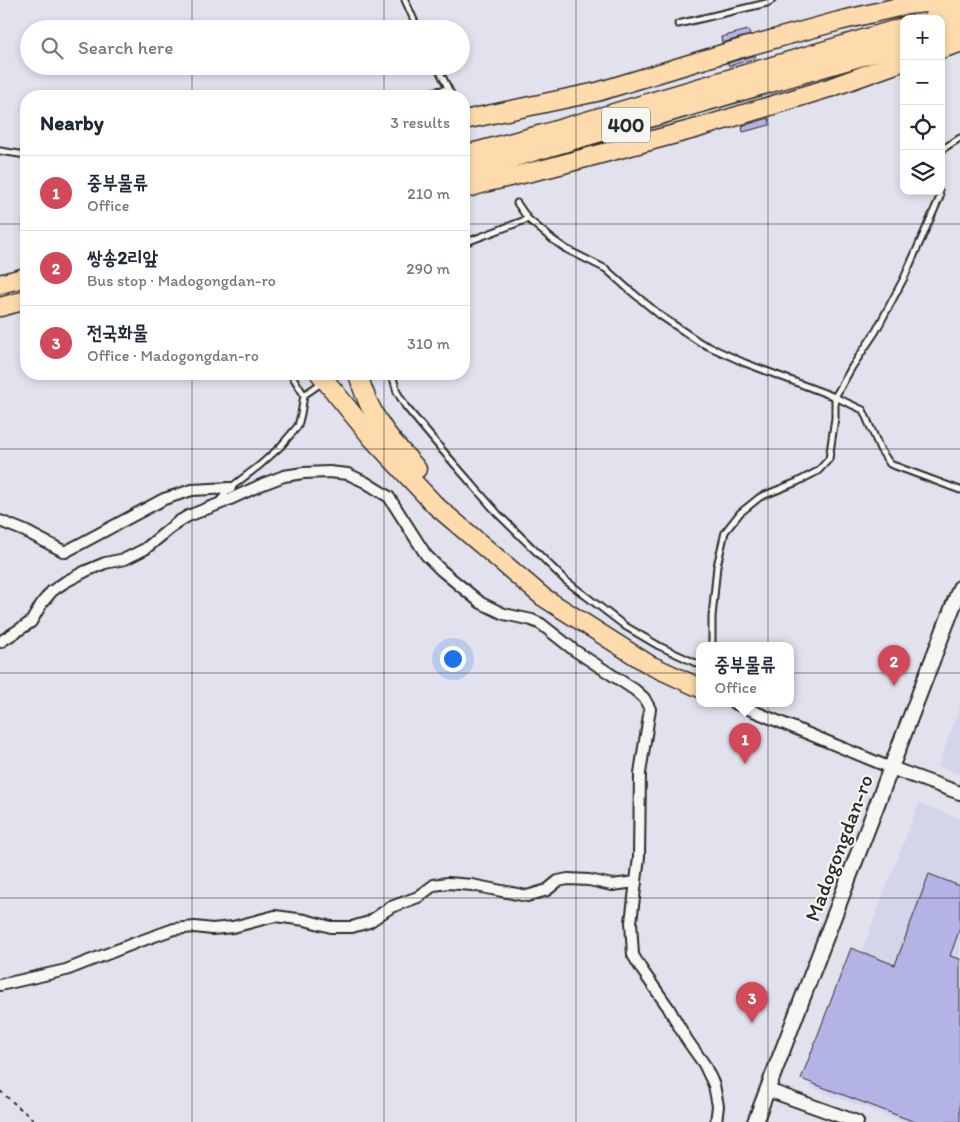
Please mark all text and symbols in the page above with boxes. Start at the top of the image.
map controls [900,15,945,195]
button: + [900,15,945,60]
search box [20,20,470,75]
icon: search [38,34,66,62]
text: Search here [78,36,173,59]
button: − [900,60,945,105]
button: locate [900,105,945,150]
road number: 400 [602,108,650,142]
text: Nearby [40,110,104,135]
text: 3 results [390,113,450,132]
button: layers [900,150,945,195]
text: 중부물류 [87,171,148,194]
text: 1 [52,184,60,203]
text: 210 m [407,184,450,203]
text: Office [87,196,129,215]
text: 쌍송2리앞 [87,246,158,269]
text: 2 [52,259,60,278]
text: 290 m [406,259,450,278]
text: Bus stop · Madogongdan-ro [87,271,276,290]
text: 전국화물 [87,321,148,344]
text: 3 [52,334,60,353]
text: 310 m [407,334,450,353]
text: Office · Madogongdan-ro [87,346,259,365]
popup [696,642,794,707]
pin: 2 [878,645,910,686]
your location [440,646,466,672]
text: 중부물류 [714,653,776,676]
text: Office [714,678,757,697]
pin: 1 [729,723,761,764]
street label: Madogongdan-ro [799,771,878,925]
pin: 3 [736,982,768,1023]

